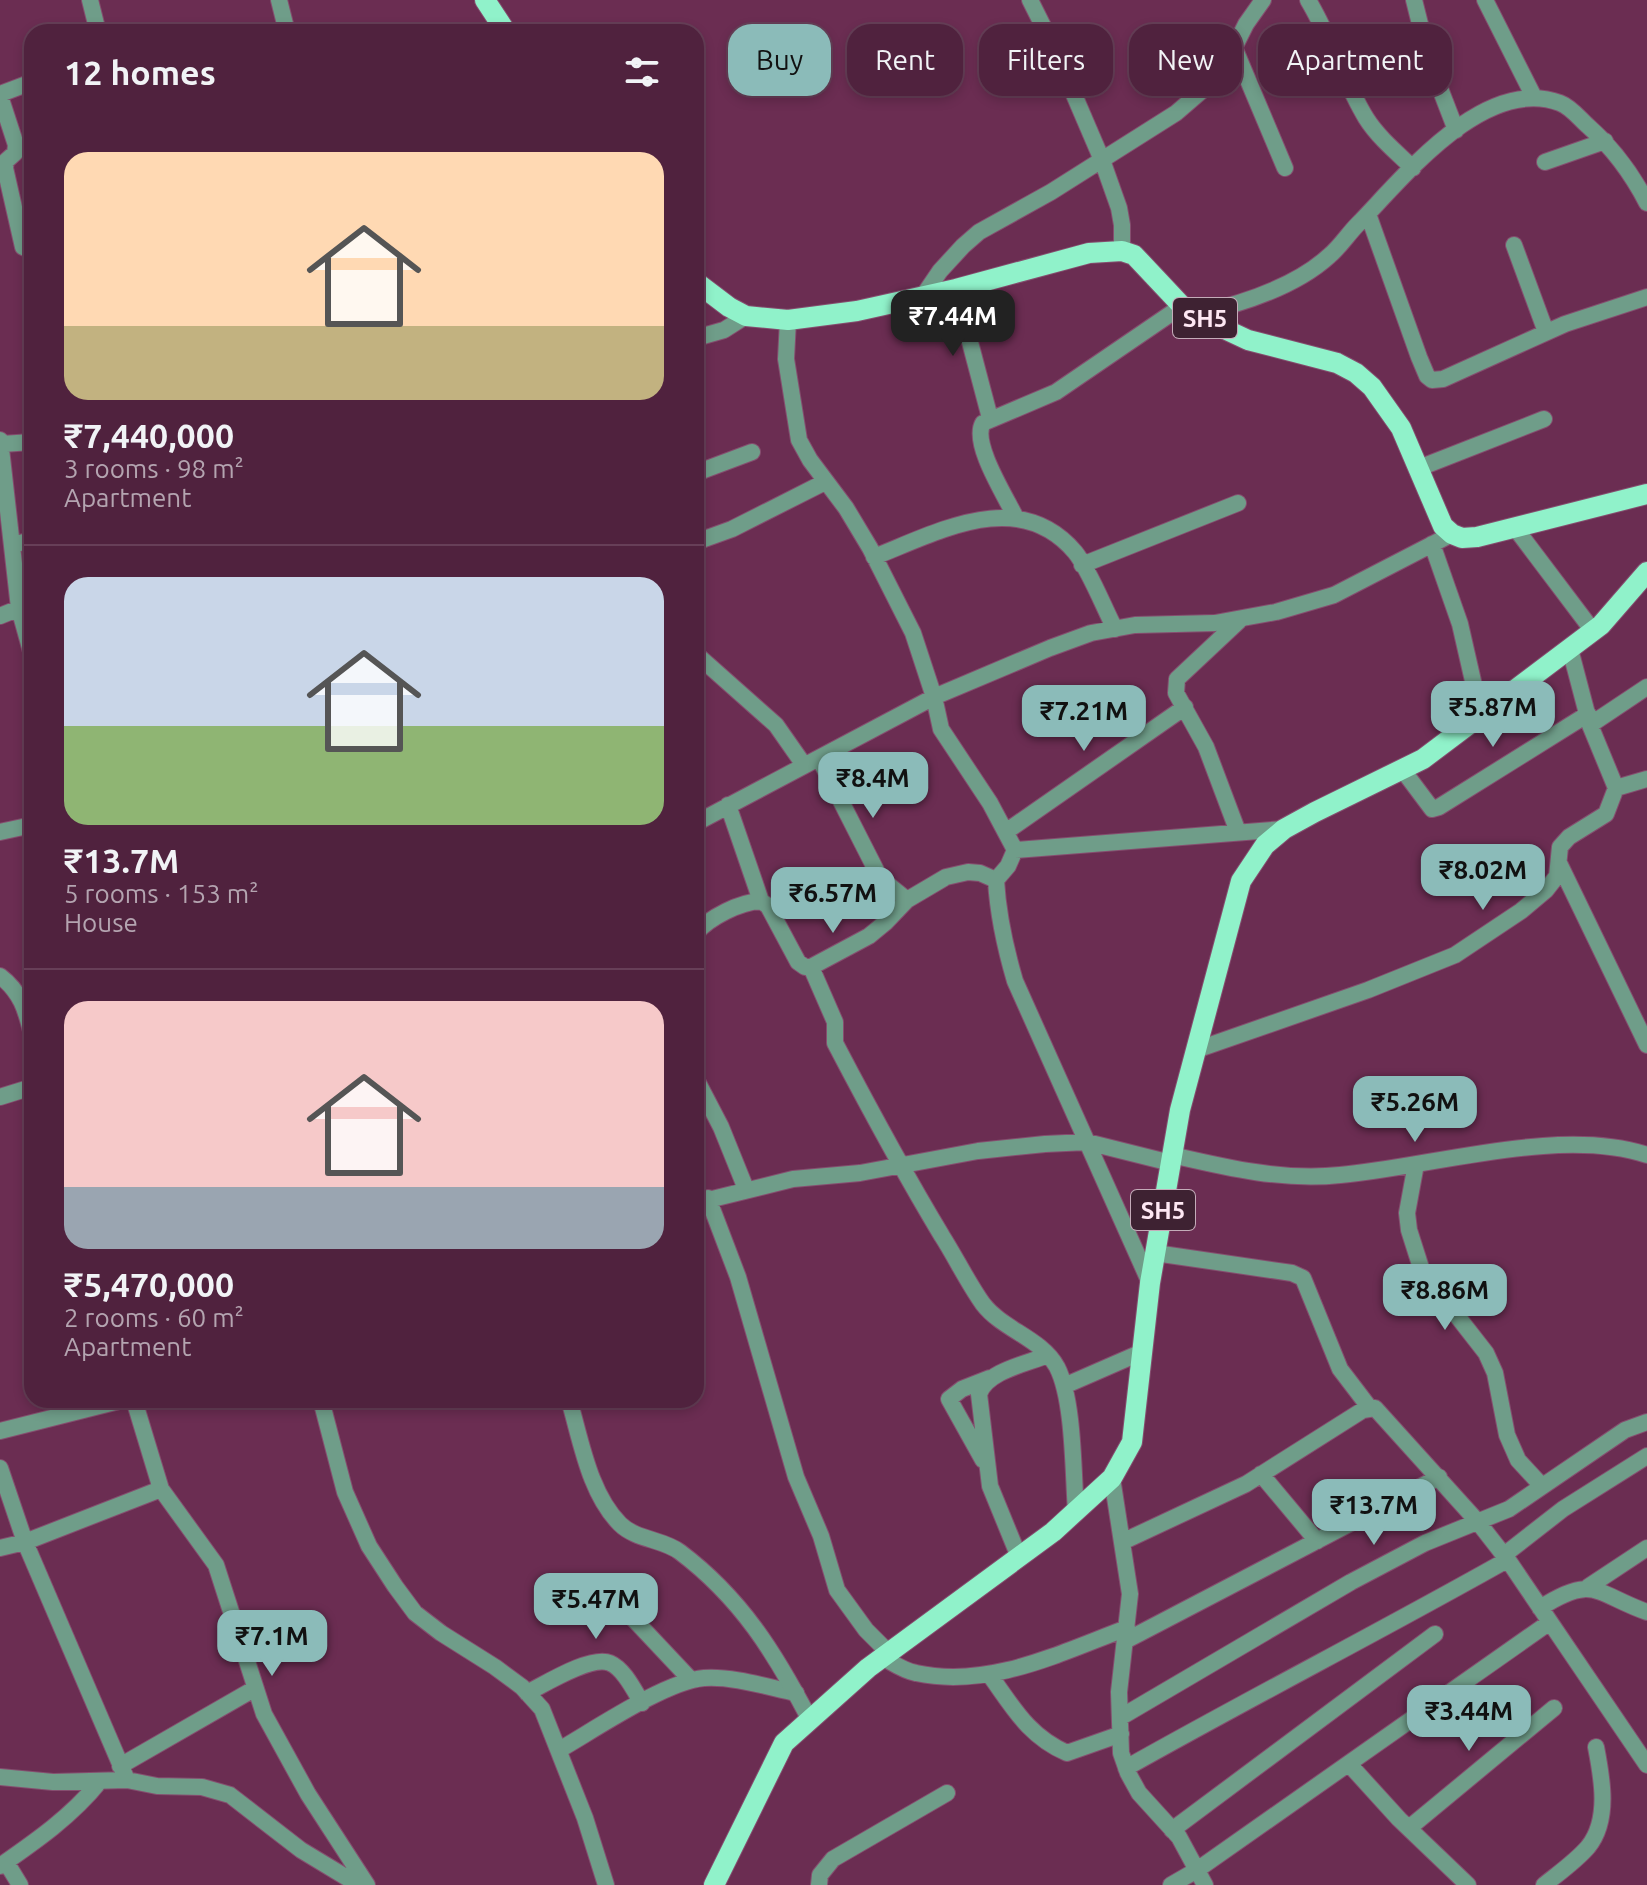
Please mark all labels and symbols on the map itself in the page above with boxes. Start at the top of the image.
pin: ₹7.44M [888,290,1018,358]
road number: SH5 [1173,298,1237,338]
pin: ₹5.87M [1428,681,1558,749]
pin: ₹7.21M [1019,685,1149,753]
pin: ₹8.4M [817,752,929,820]
pin: ₹8.02M [1418,844,1548,912]
pin: ₹6.57M [768,867,898,935]
pin: ₹5.26M [1350,1076,1480,1144]
road number: SH5 [1131,1190,1195,1230]
pin: ₹8.86M [1380,1264,1510,1332]
pin: ₹13.7M [1309,1479,1439,1547]
pin: ₹5.47M [531,1573,661,1641]
pin: ₹7.1M [216,1610,328,1678]
pin: ₹3.44M [1404,1685,1534,1753]

